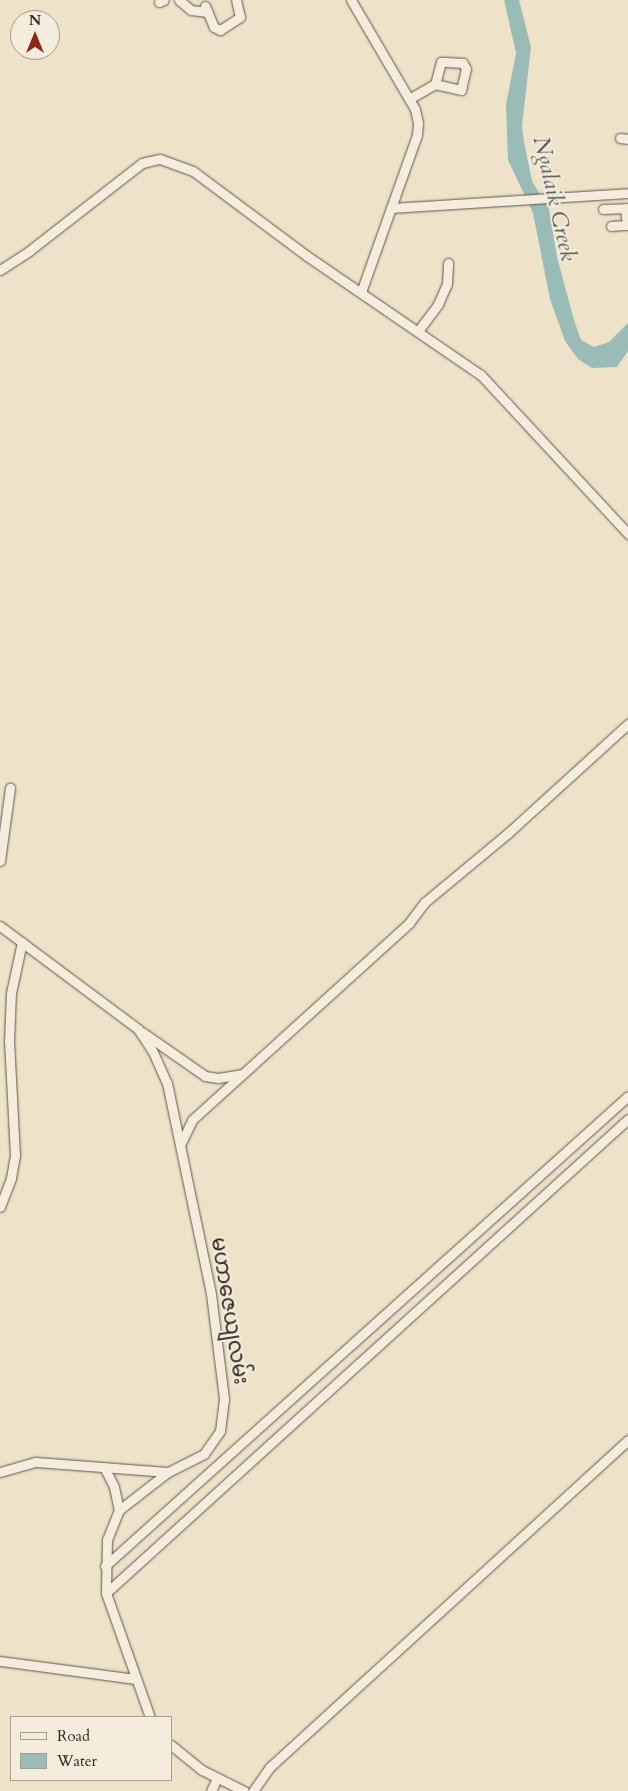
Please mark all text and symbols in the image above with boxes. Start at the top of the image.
north arrow [10,10,60,60]
text: N [29,11,41,30]
water label: Ngalaik Creek [527,134,581,264]
street label: မဟာဇေယျလမ်း [205,1236,253,1386]
legend [10,1716,172,1781]
text: Road [57,1726,90,1746]
text: Water [57,1751,97,1771]

